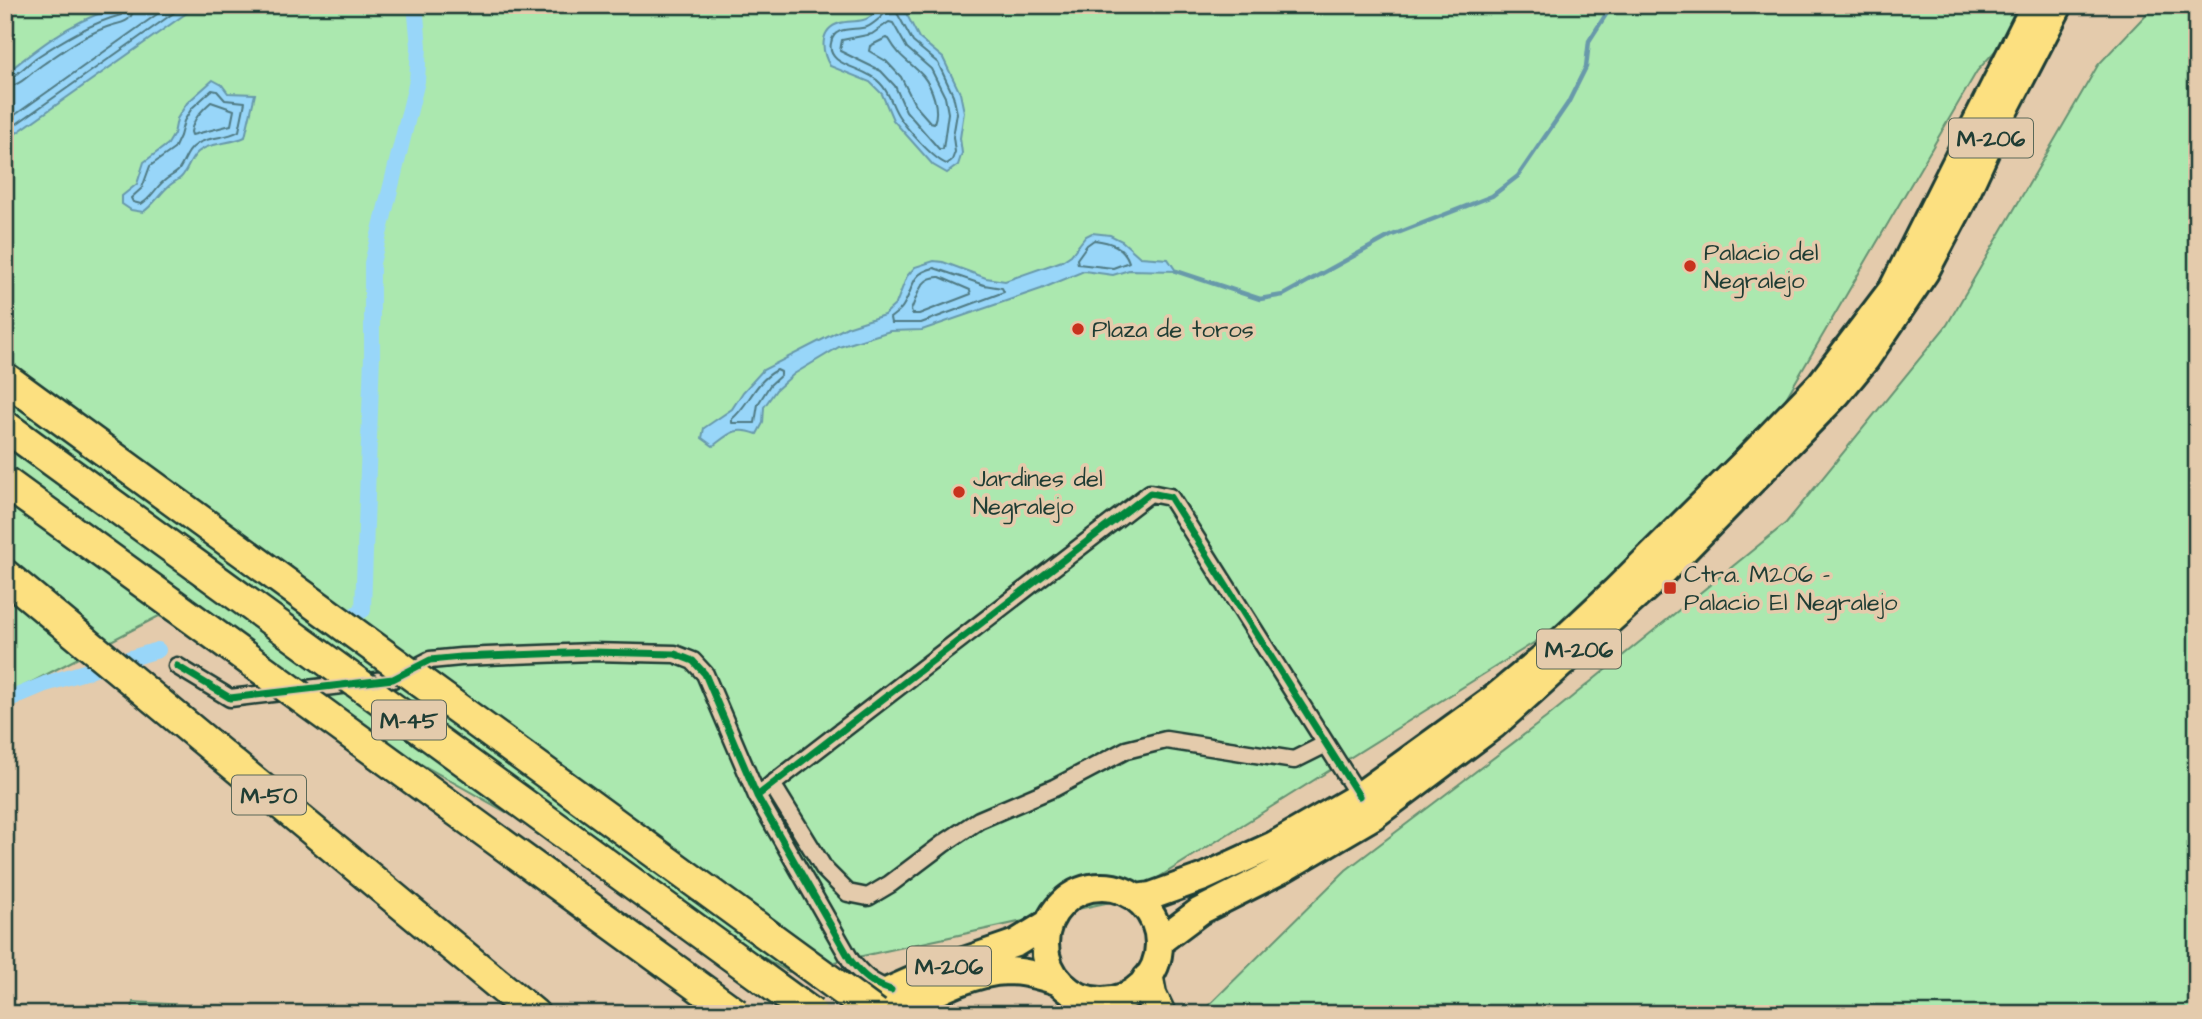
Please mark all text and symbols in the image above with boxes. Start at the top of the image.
road number: M-206 [1949,119,2033,158]
place label: Palacio del Negralejo [1704,236,1819,299]
marker: Palacio del Negralejo [1682,258,1698,274]
place label: Plaza de toros [1092,313,1254,347]
marker: Plaza de toros [1070,321,1086,337]
place label: Jardines del Negralejo [973,462,1103,525]
marker: Jardines del Negralejo [951,484,967,500]
place label: Ctra. M206 - Palacio El Negralejo [1684,558,1898,621]
marker: Ctra. M206 - Palacio El Negralejo [1662,580,1678,596]
road number: M-206 [1537,629,1621,668]
road number: M-45 [372,700,446,740]
road number: M-50 [232,776,306,814]
road number: M-206 [907,946,991,986]

